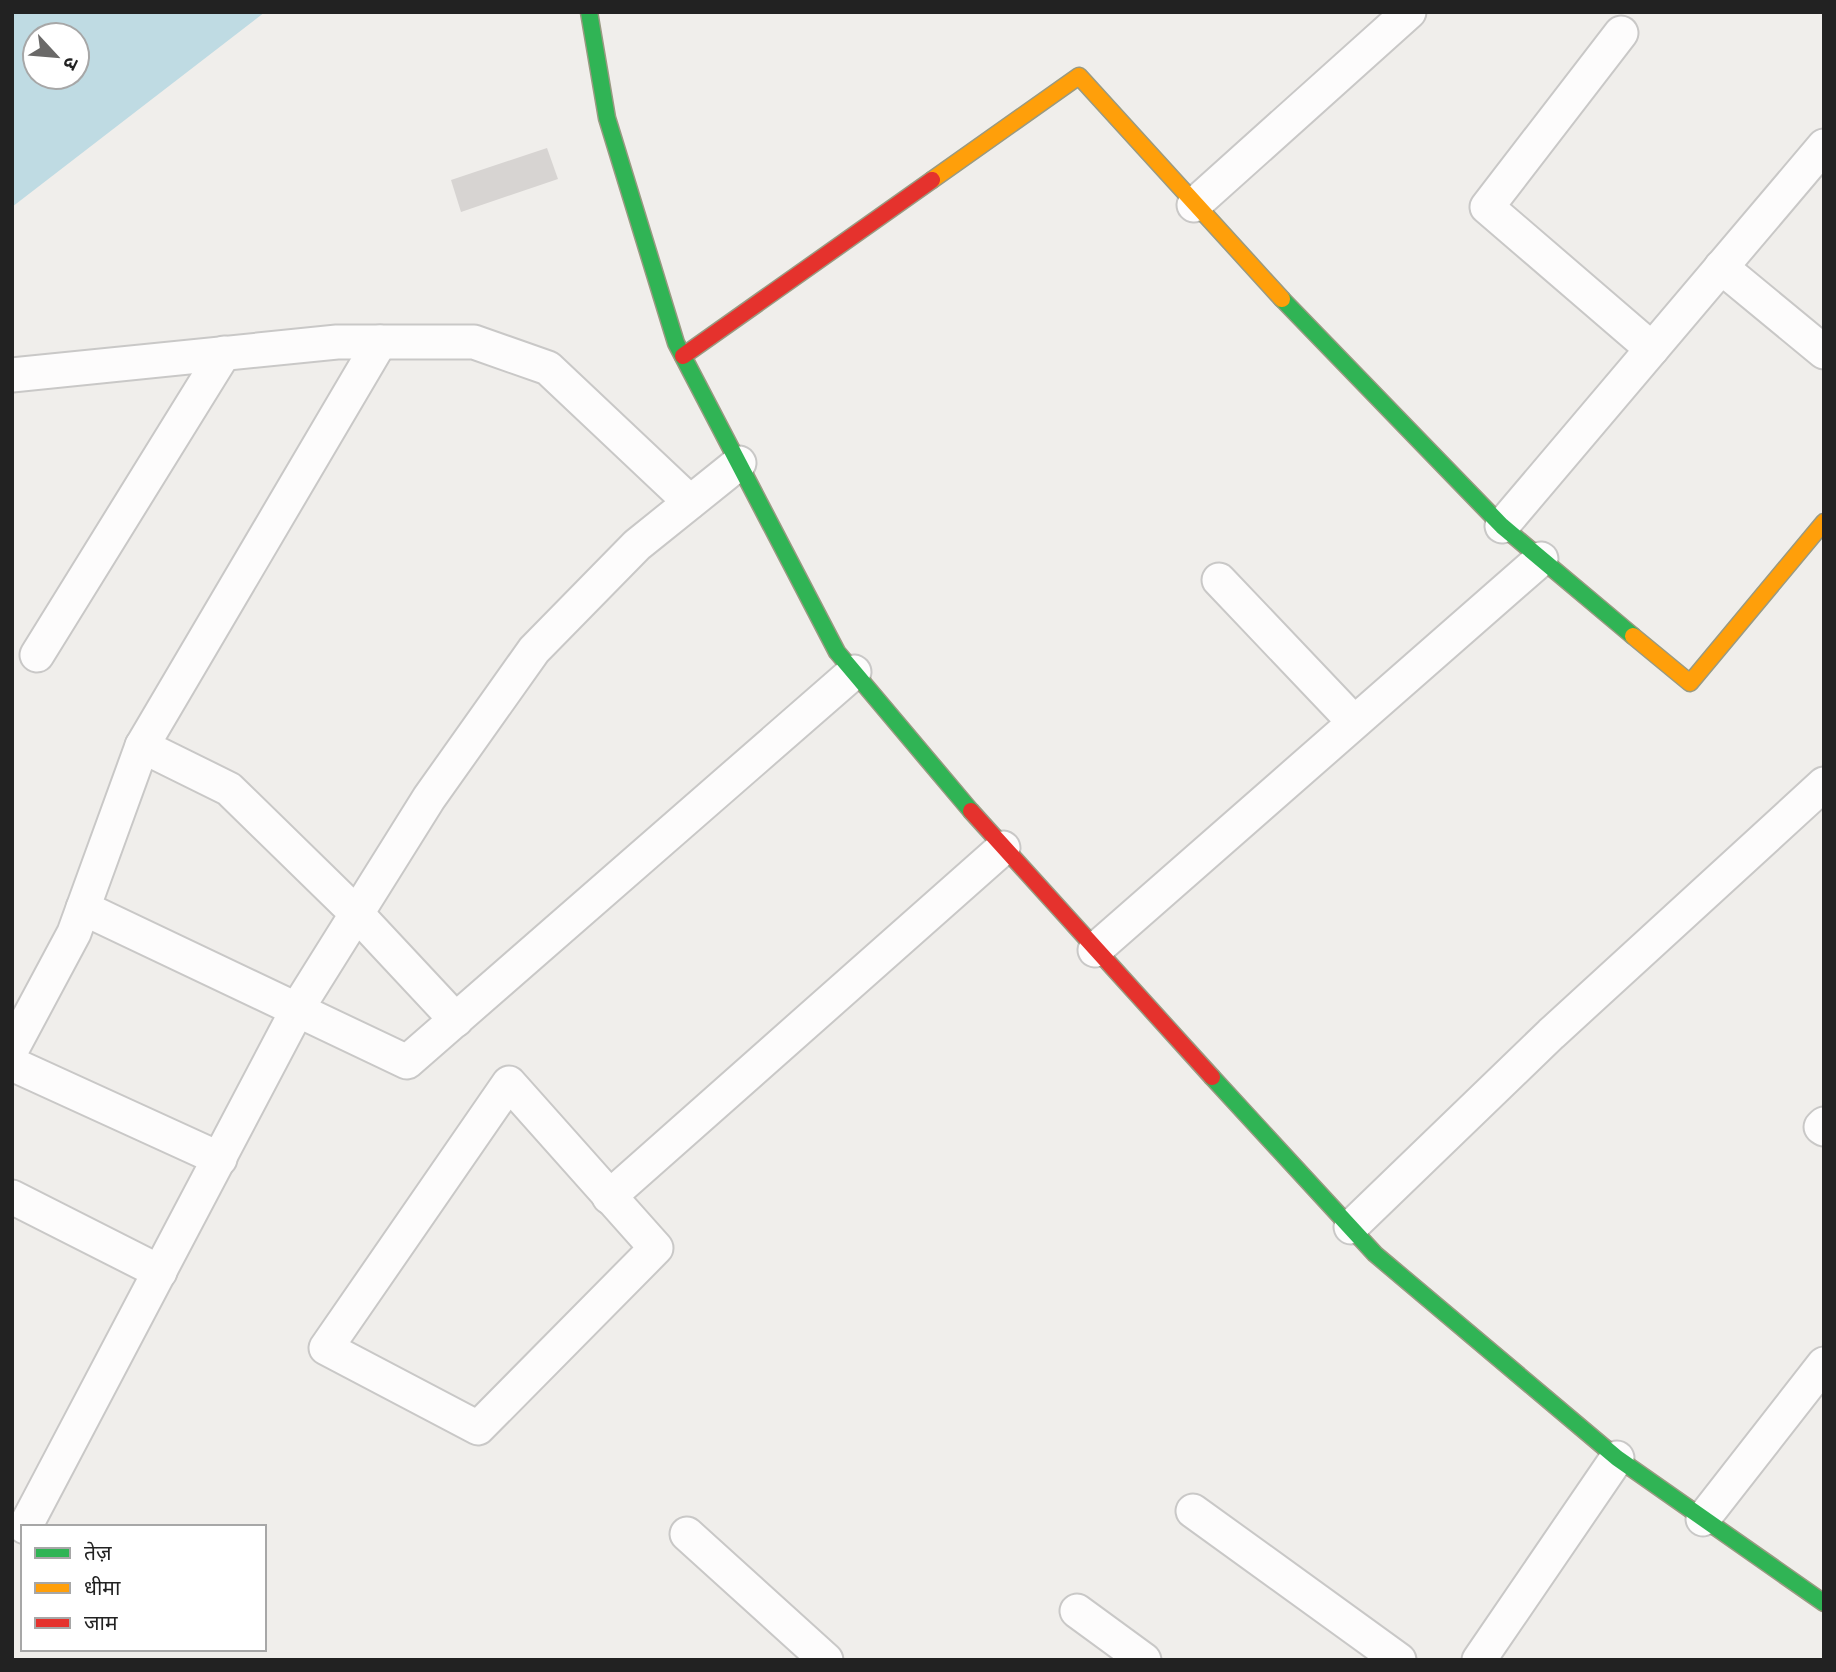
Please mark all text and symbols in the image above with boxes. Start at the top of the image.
north arrow [21,21,91,91]
text: उ [58,53,84,74]
legend [21,1525,266,1651]
text: तेज़ [84,1540,112,1566]
text: धीमा [84,1575,121,1601]
text: जाम [84,1610,118,1636]

